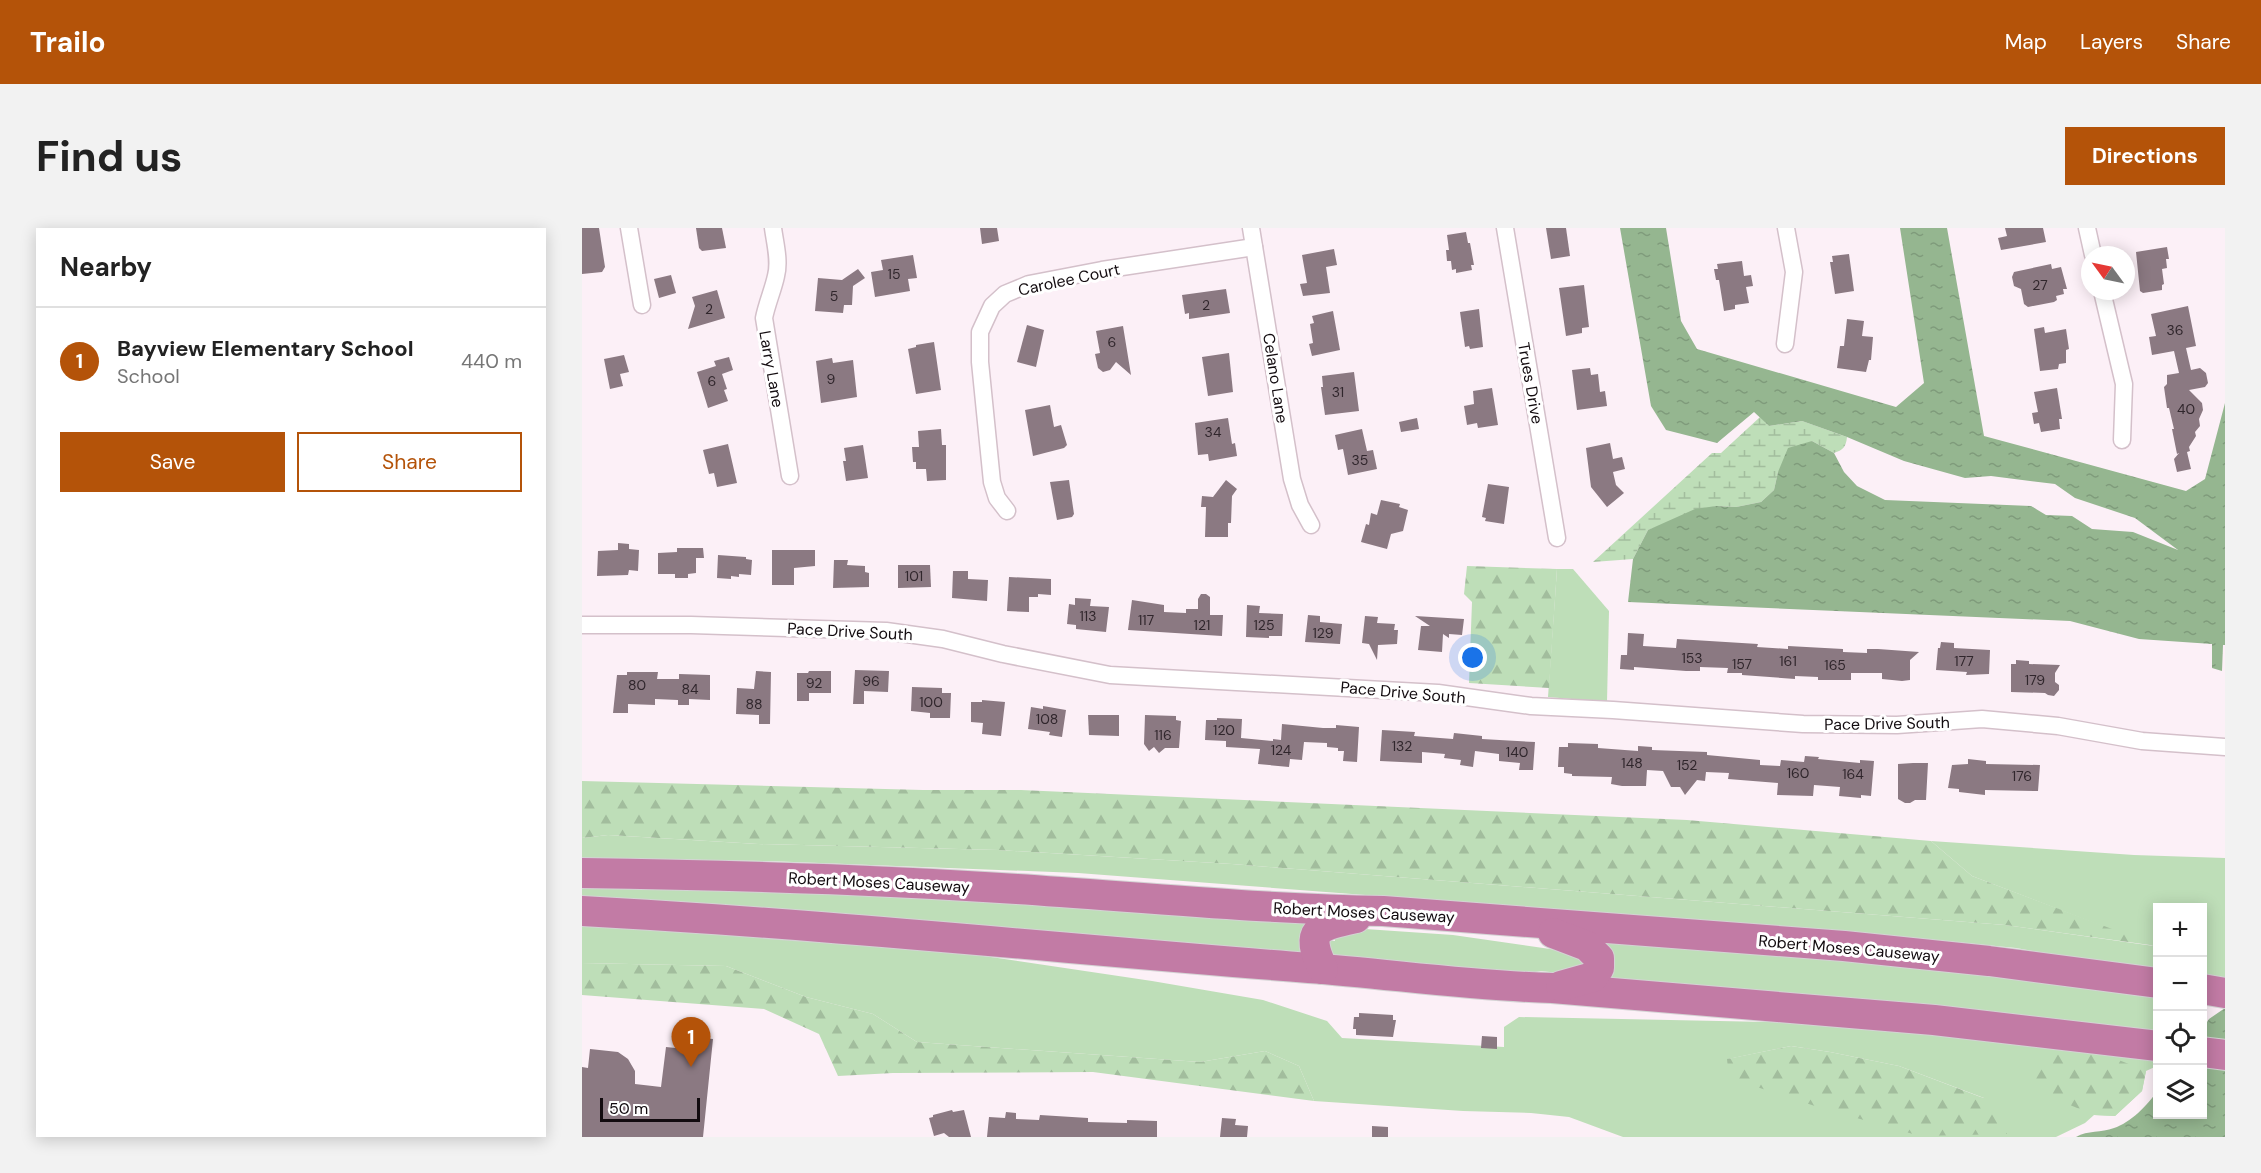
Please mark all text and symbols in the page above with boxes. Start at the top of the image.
text: Trailo [30,24,106,61]
text: Map [2005,28,2047,56]
text: Layers [2080,28,2143,56]
text: Share [2176,28,2231,56]
button: Directions [2065,127,2225,185]
text: Find us [36,129,182,184]
north arrow [2081,246,2135,300]
text: Nearby [60,250,152,284]
street label: Carolee Court [1016,258,1122,301]
house number: 15 [888,265,900,283]
house number: 27 [2032,276,2048,294]
house number: 5 [830,287,838,305]
house number: 2 [1202,296,1210,314]
house number: 2 [705,300,713,318]
house number: 36 [2166,321,2184,339]
street label: Larry Lane [754,329,789,409]
street label: Celano Lane [1258,331,1293,425]
house number: 6 [1108,333,1116,351]
text: Bayview Elementary School [117,334,414,363]
street label: Trues Drive [1513,341,1548,425]
text: 1 [76,348,83,374]
text: 440 m [461,348,522,374]
text: School [117,363,180,389]
house number: 9 [827,370,836,388]
house number: 6 [708,372,716,390]
house number: 31 [1332,383,1344,401]
house number: 40 [2177,400,2195,418]
house number: 34 [1205,423,1222,441]
button: Save [60,432,285,492]
button: Share [297,432,522,492]
house number: 35 [1352,451,1368,469]
house number: 101 [905,567,923,585]
house number: 113 [1079,607,1097,625]
house number: 117 [1138,611,1154,629]
house number: 121 [1194,616,1210,634]
house number: 125 [1254,616,1274,634]
street label: Pace Drive South [787,618,913,645]
house number: 129 [1312,624,1334,642]
your location [1458,643,1487,672]
house number: 153 [1681,649,1703,667]
house number: 161 [1779,652,1797,670]
house number: 177 [1954,652,1974,670]
house number: 157 [1732,655,1752,673]
house number: 165 [1824,656,1846,674]
house number: 179 [2025,671,2045,689]
house number: 96 [862,672,880,690]
house number: 92 [806,674,822,692]
house number: 80 [628,676,646,694]
street label: Pace Drive South [1339,677,1466,708]
house number: 84 [681,680,699,698]
house number: 100 [919,693,943,711]
house number: 88 [745,695,763,713]
house number: 108 [1036,710,1058,728]
street label: Pace Drive South [1824,712,1950,735]
house number: 120 [1213,721,1235,739]
house number: 116 [1154,726,1172,744]
house number: 132 [1392,737,1412,755]
house number: 124 [1271,741,1292,759]
house number: 140 [1506,743,1528,761]
house number: 148 [1621,754,1643,772]
house number: 152 [1677,756,1697,774]
house number: 160 [1787,764,1809,782]
house number: 164 [1842,765,1864,783]
house number: 176 [2012,767,2032,785]
street label: Robert Moses Causeway [788,867,970,898]
street label: Robert Moses Causeway [1273,897,1455,928]
map controls [2153,903,2207,1119]
button: + [2153,903,2207,957]
street label: Robert Moses Causeway [1757,930,1941,967]
button: − [2153,957,2207,1011]
button: locate [2153,1011,2207,1065]
pin: 1 [672,1018,710,1067]
button: layers [2153,1065,2207,1119]
scale bar [600,1095,700,1122]
text: 50 m [609,1098,648,1119]

